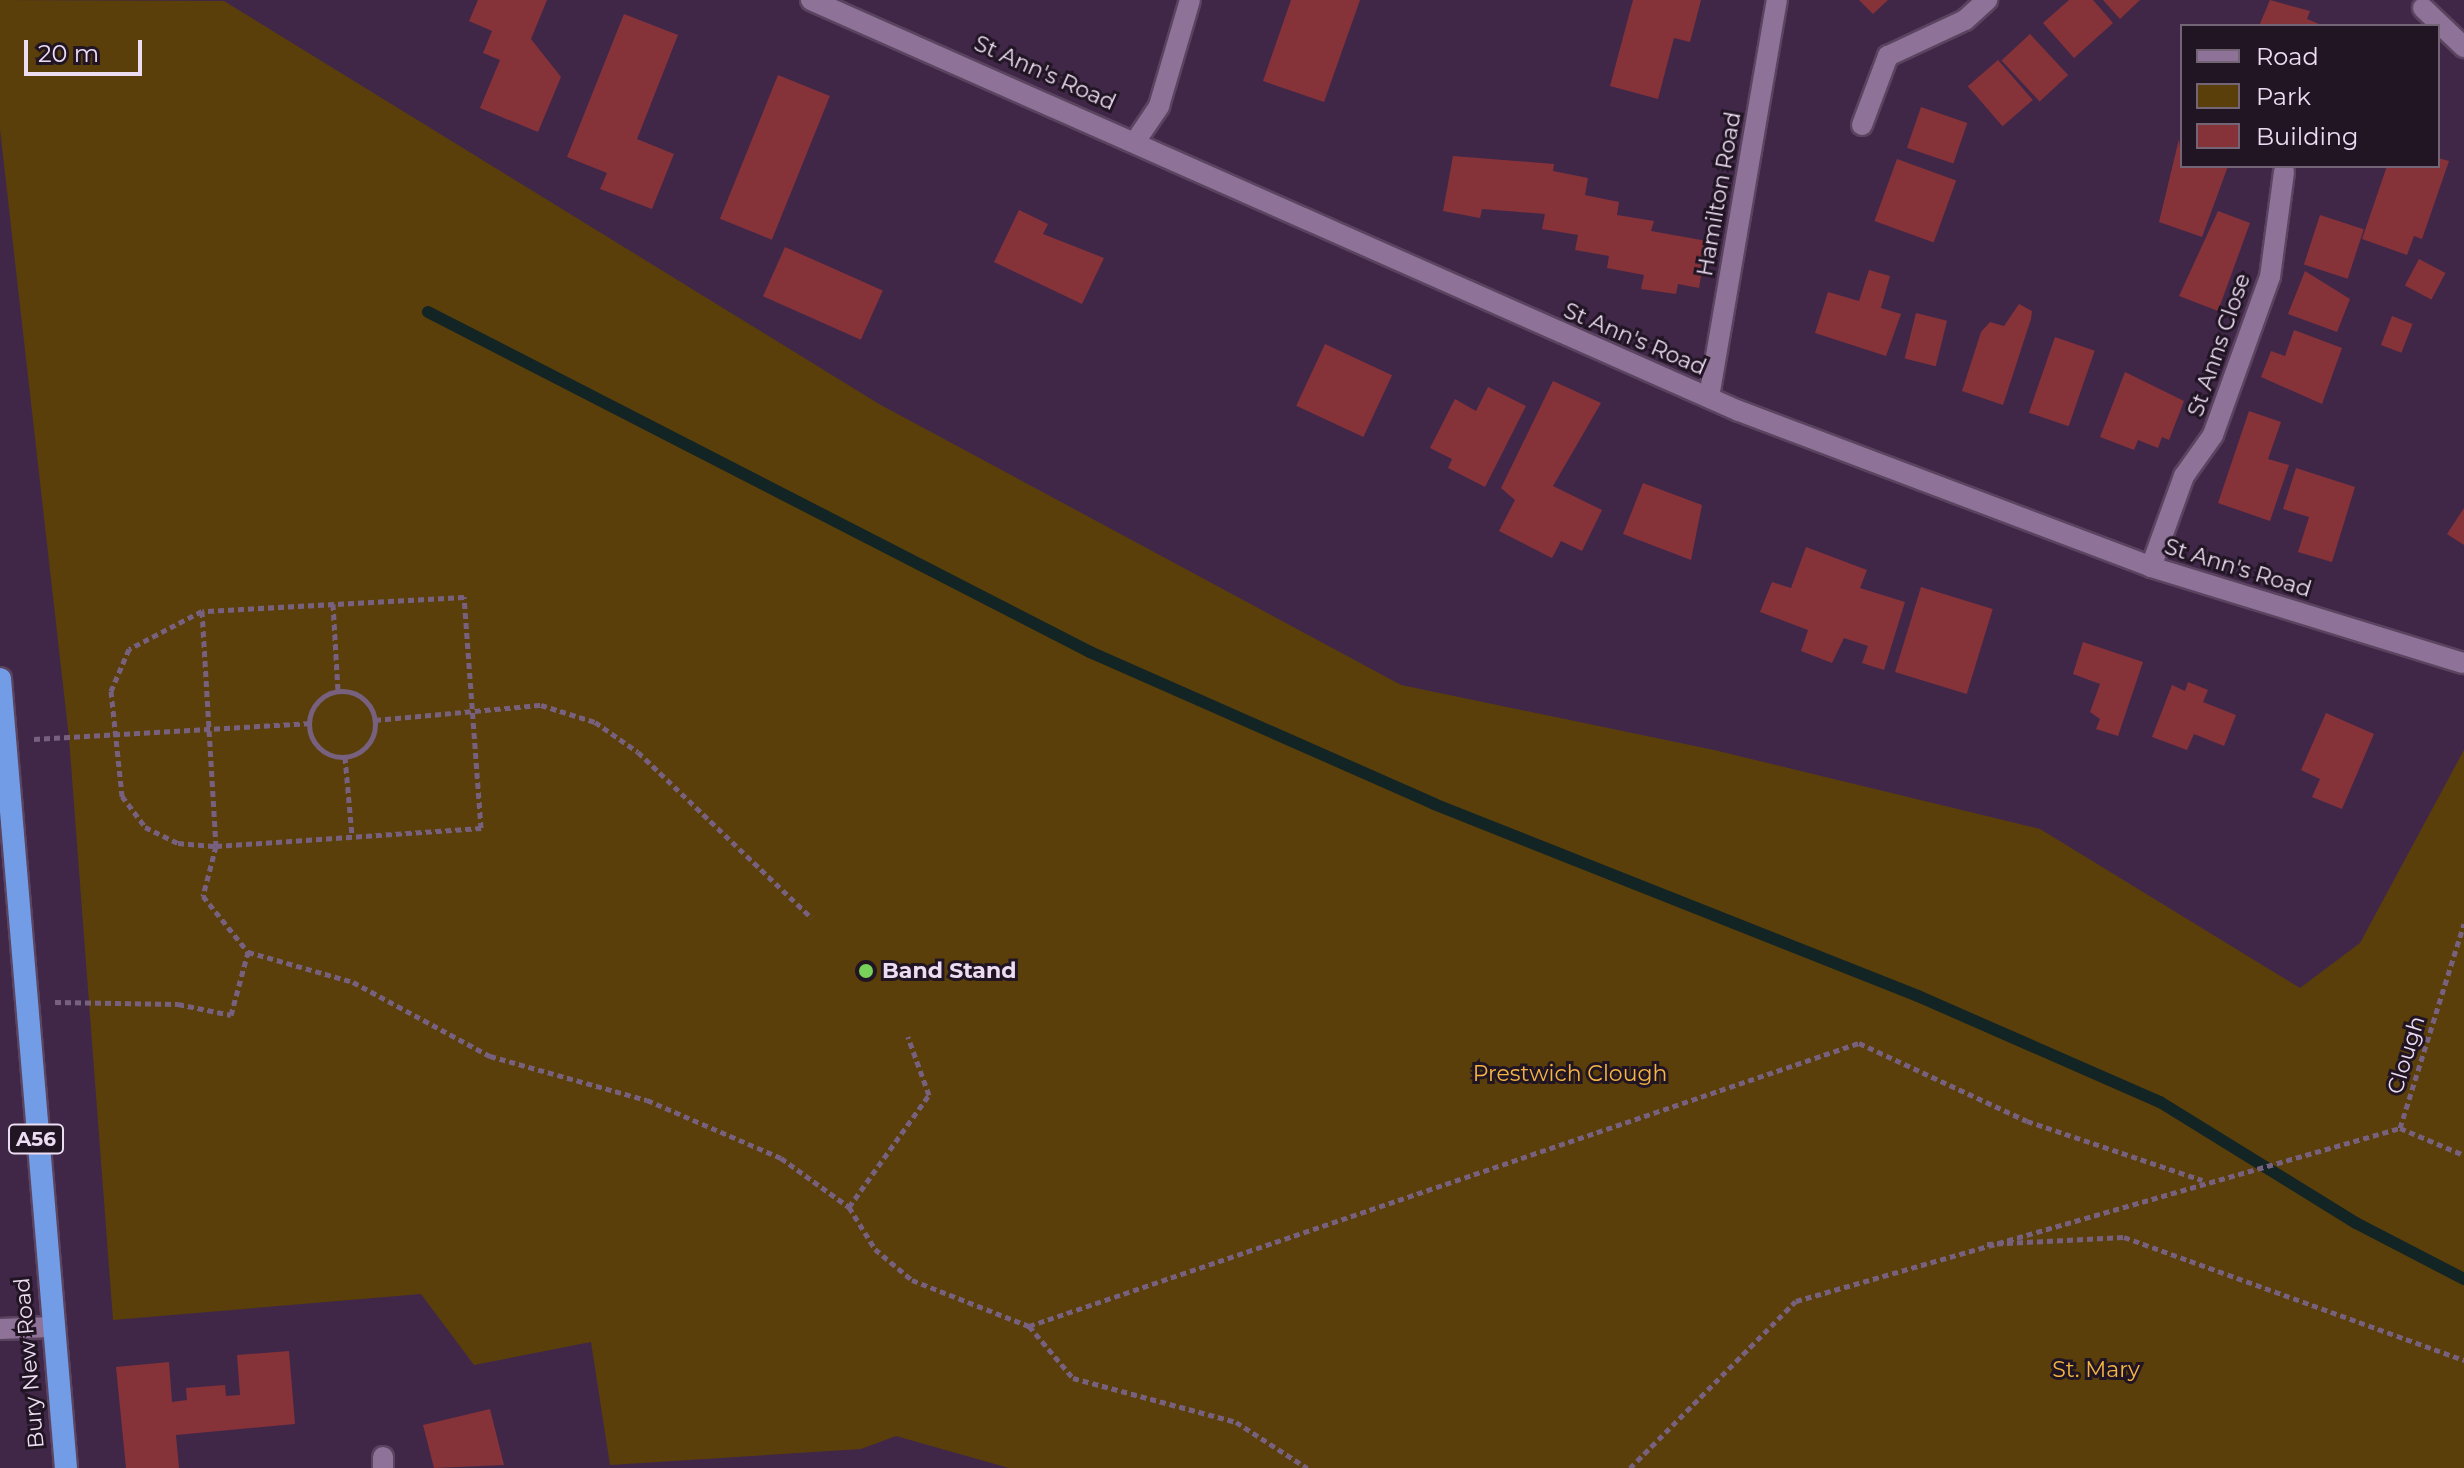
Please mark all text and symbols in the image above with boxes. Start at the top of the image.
scale bar [28,24,146,74]
legend [2180,24,2440,168]
street label: St Ann's Road [970,30,1120,116]
text: 20 m [38,39,99,68]
text: Road [2256,42,2319,71]
text: Park [2256,82,2311,111]
street label: Hamilton Road [1692,110,1746,278]
text: Building [2256,122,2359,151]
street label: St Anns Close [2182,270,2256,420]
street label: St Ann's Road [1560,297,1710,381]
street label: St Ann's Road [2161,533,2315,603]
place label: Band Stand [882,958,1016,984]
marker: Band Stand [857,962,875,980]
street label: Clough [2382,1013,2430,1097]
park label: Prestwich Clough [1473,1061,1667,1087]
road number: A56 [8,1123,64,1155]
street label: Bury New Road [8,1277,50,1449]
park label: St. Mary [2052,1357,2140,1383]

